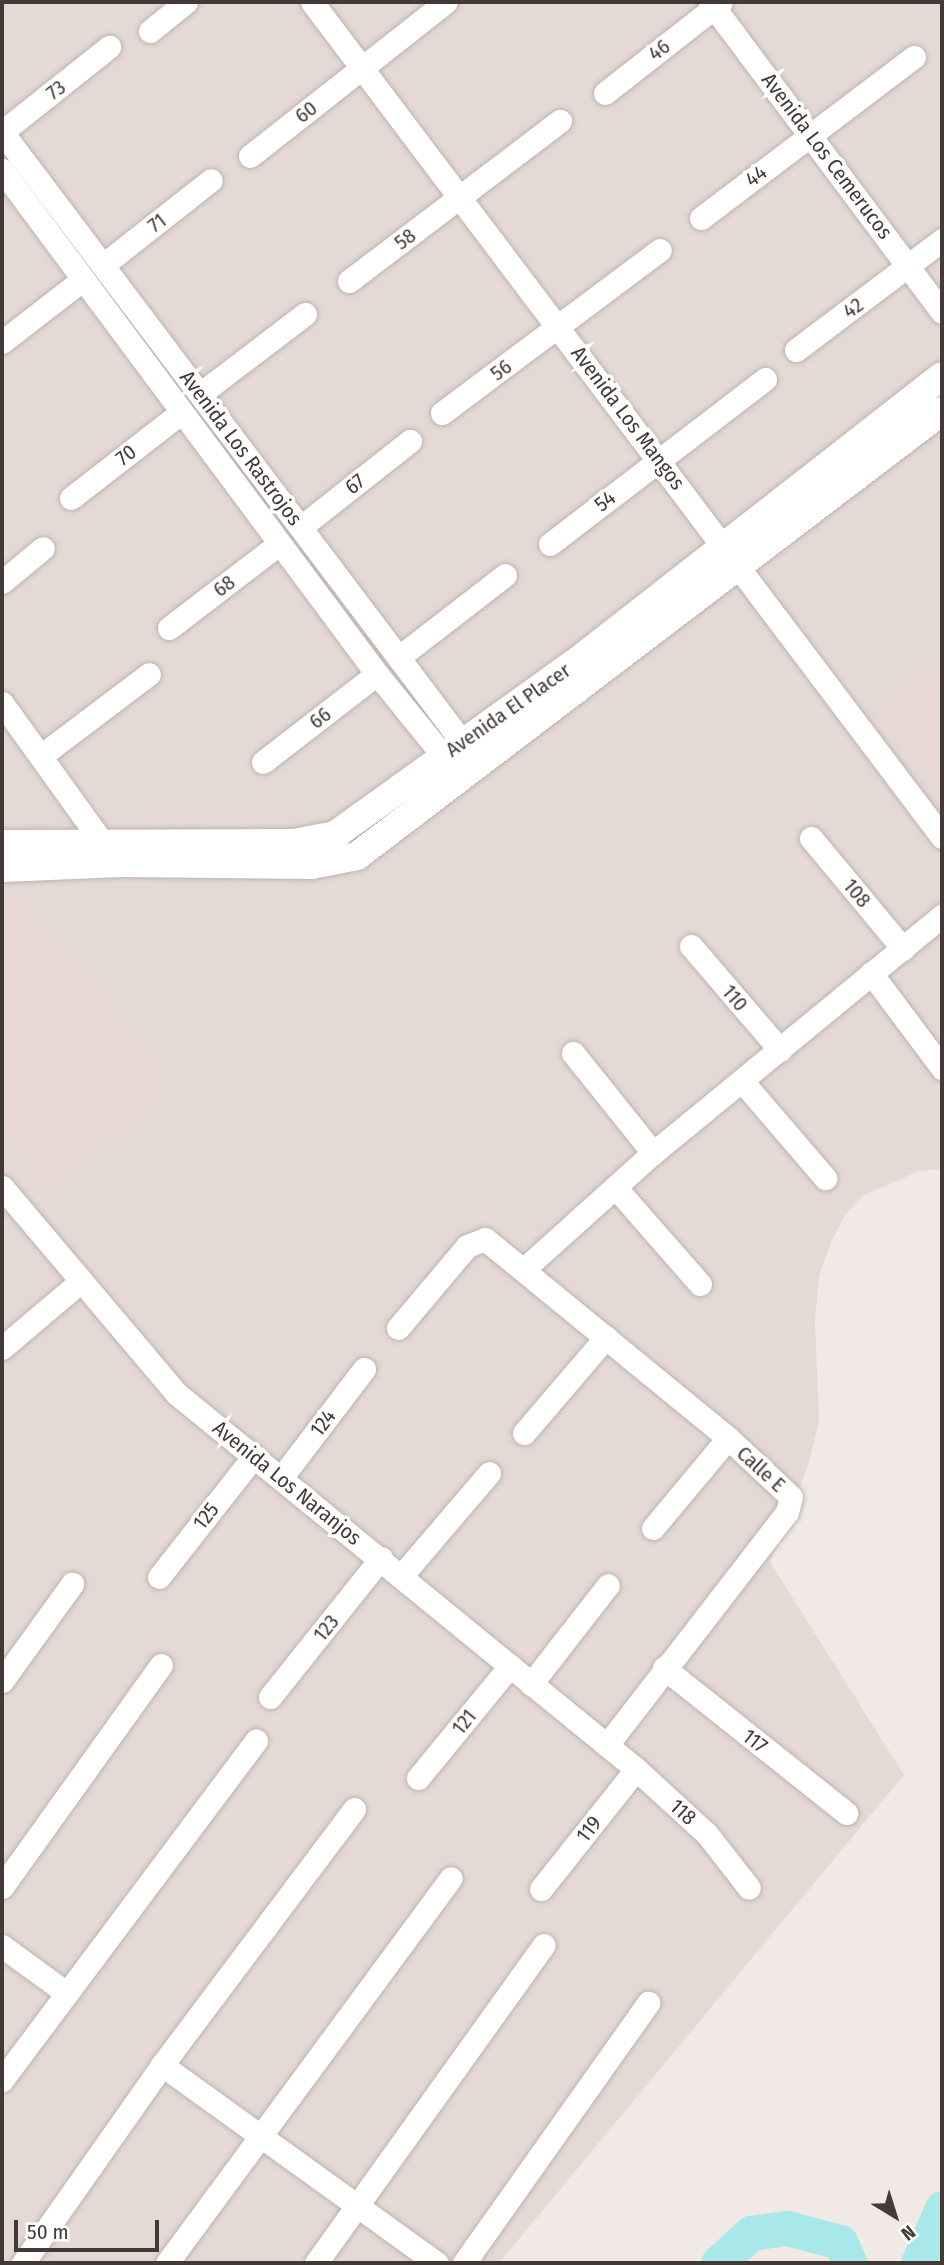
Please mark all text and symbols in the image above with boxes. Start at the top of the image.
street label: 46 [643,34,675,66]
street label: Avenida Los Cemerucos [756,68,898,244]
street label: 73 [41,75,71,105]
street label: 60 [290,95,322,129]
street label: 44 [740,160,772,192]
street label: 71 [143,208,171,238]
street label: 58 [389,223,421,255]
street label: 42 [838,292,868,324]
street label: Avenida Los Mangos [566,341,690,495]
street label: 56 [485,354,517,386]
street label: Avenida Los Rastrojos [174,365,308,531]
street label: 70 [111,439,141,471]
street label: 67 [340,468,370,500]
street label: 54 [589,485,621,517]
street label: 68 [208,570,240,602]
street label: Avenida El Placer [441,658,575,762]
street label: 66 [304,702,336,734]
street label: 108 [838,874,876,912]
street label: 110 [717,980,753,1016]
street label: 124 [305,1405,341,1441]
street label: Avenida Los Naranjos [208,1415,366,1551]
street label: Calle E [732,1441,790,1497]
street label: 125 [188,1498,224,1534]
street label: 123 [308,1610,344,1646]
street label: 121 [446,1704,482,1740]
street label: 117 [738,1724,772,1758]
street label: 118 [665,1794,701,1830]
street label: 119 [571,1811,607,1847]
north arrow [860,2181,930,2251]
scale bar [18,2206,163,2250]
text: 50 m [27,2219,69,2245]
text: N [897,2220,920,2246]

